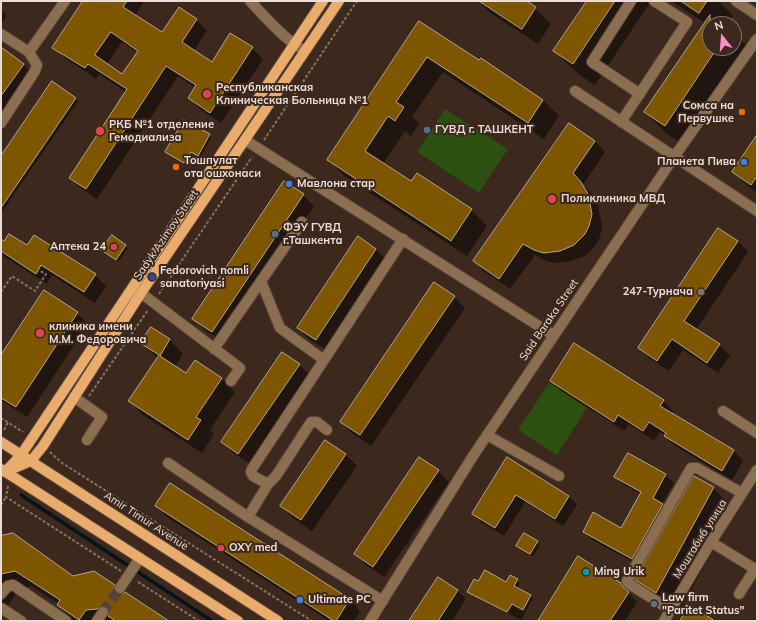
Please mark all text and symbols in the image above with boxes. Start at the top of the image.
north arrow [702,16,742,56]
text: N [713,18,725,33]
place label: Республиканская Клиническая Больница №1 [216,81,368,107]
marker: Республиканская Клиническая Больница №1 [201,88,213,100]
place label: Сомса на Первушке [678,99,734,125]
marker: Сомса на Первушке [737,107,747,117]
place label: РКБ №1 отделение Гемодиализа [109,118,214,144]
place label: ГУВД г. ТАШКЕНТ [435,123,533,137]
marker: РКБ №1 отделение Гемодиализа [94,125,106,137]
marker: ГУВД г. ТАШКЕНТ [422,125,432,135]
place label: Тошпулат ота ошхонаси [184,154,261,180]
place label: Планета Пива [657,155,736,169]
marker: Планета Пива [739,157,749,167]
marker: Тошпулат ота ошхонаси [171,162,181,172]
place label: Мавлона стар [297,177,375,191]
marker: Мавлона стар [284,179,294,189]
street label: Sadyk Azimov Street [131,187,201,283]
place label: Поликлиника МВД [561,192,665,206]
marker: Поликлиника МВД [546,193,558,205]
place label: ФЭУ ГУВД г.Ташкента [283,221,342,247]
marker: ФЭУ ГУВД г.Ташкента [270,229,280,239]
place label: Аптека 24 [50,240,106,254]
marker: Аптека 24 [109,242,119,252]
place label: Fedorovich nomli sanatoriyasi [160,264,249,290]
marker: Fedorovich nomli sanatoriyasi [147,272,157,282]
street label: Said Baraka Street [517,277,581,363]
place label: 247-Турнача [623,285,693,299]
marker: 247-Турнача [696,287,706,297]
place label: клиника имени М.М. Федоровича [49,320,147,346]
marker: клиника имени М.М. Федоровича [34,327,46,339]
street label: Amir Timur Avenue [101,489,191,553]
street label: Моштабиб улица [670,497,730,581]
place label: OXY med [229,541,277,555]
marker: OXY med [216,543,226,553]
place label: Ming Urik [594,565,644,579]
marker: Ming Urik [581,567,591,577]
place label: Law firm "Paritet Status" [662,591,745,617]
place label: Ultimate PC [308,593,371,607]
marker: Ultimate PC [295,595,305,605]
marker: Law firm "Paritet Status" [649,599,659,609]

